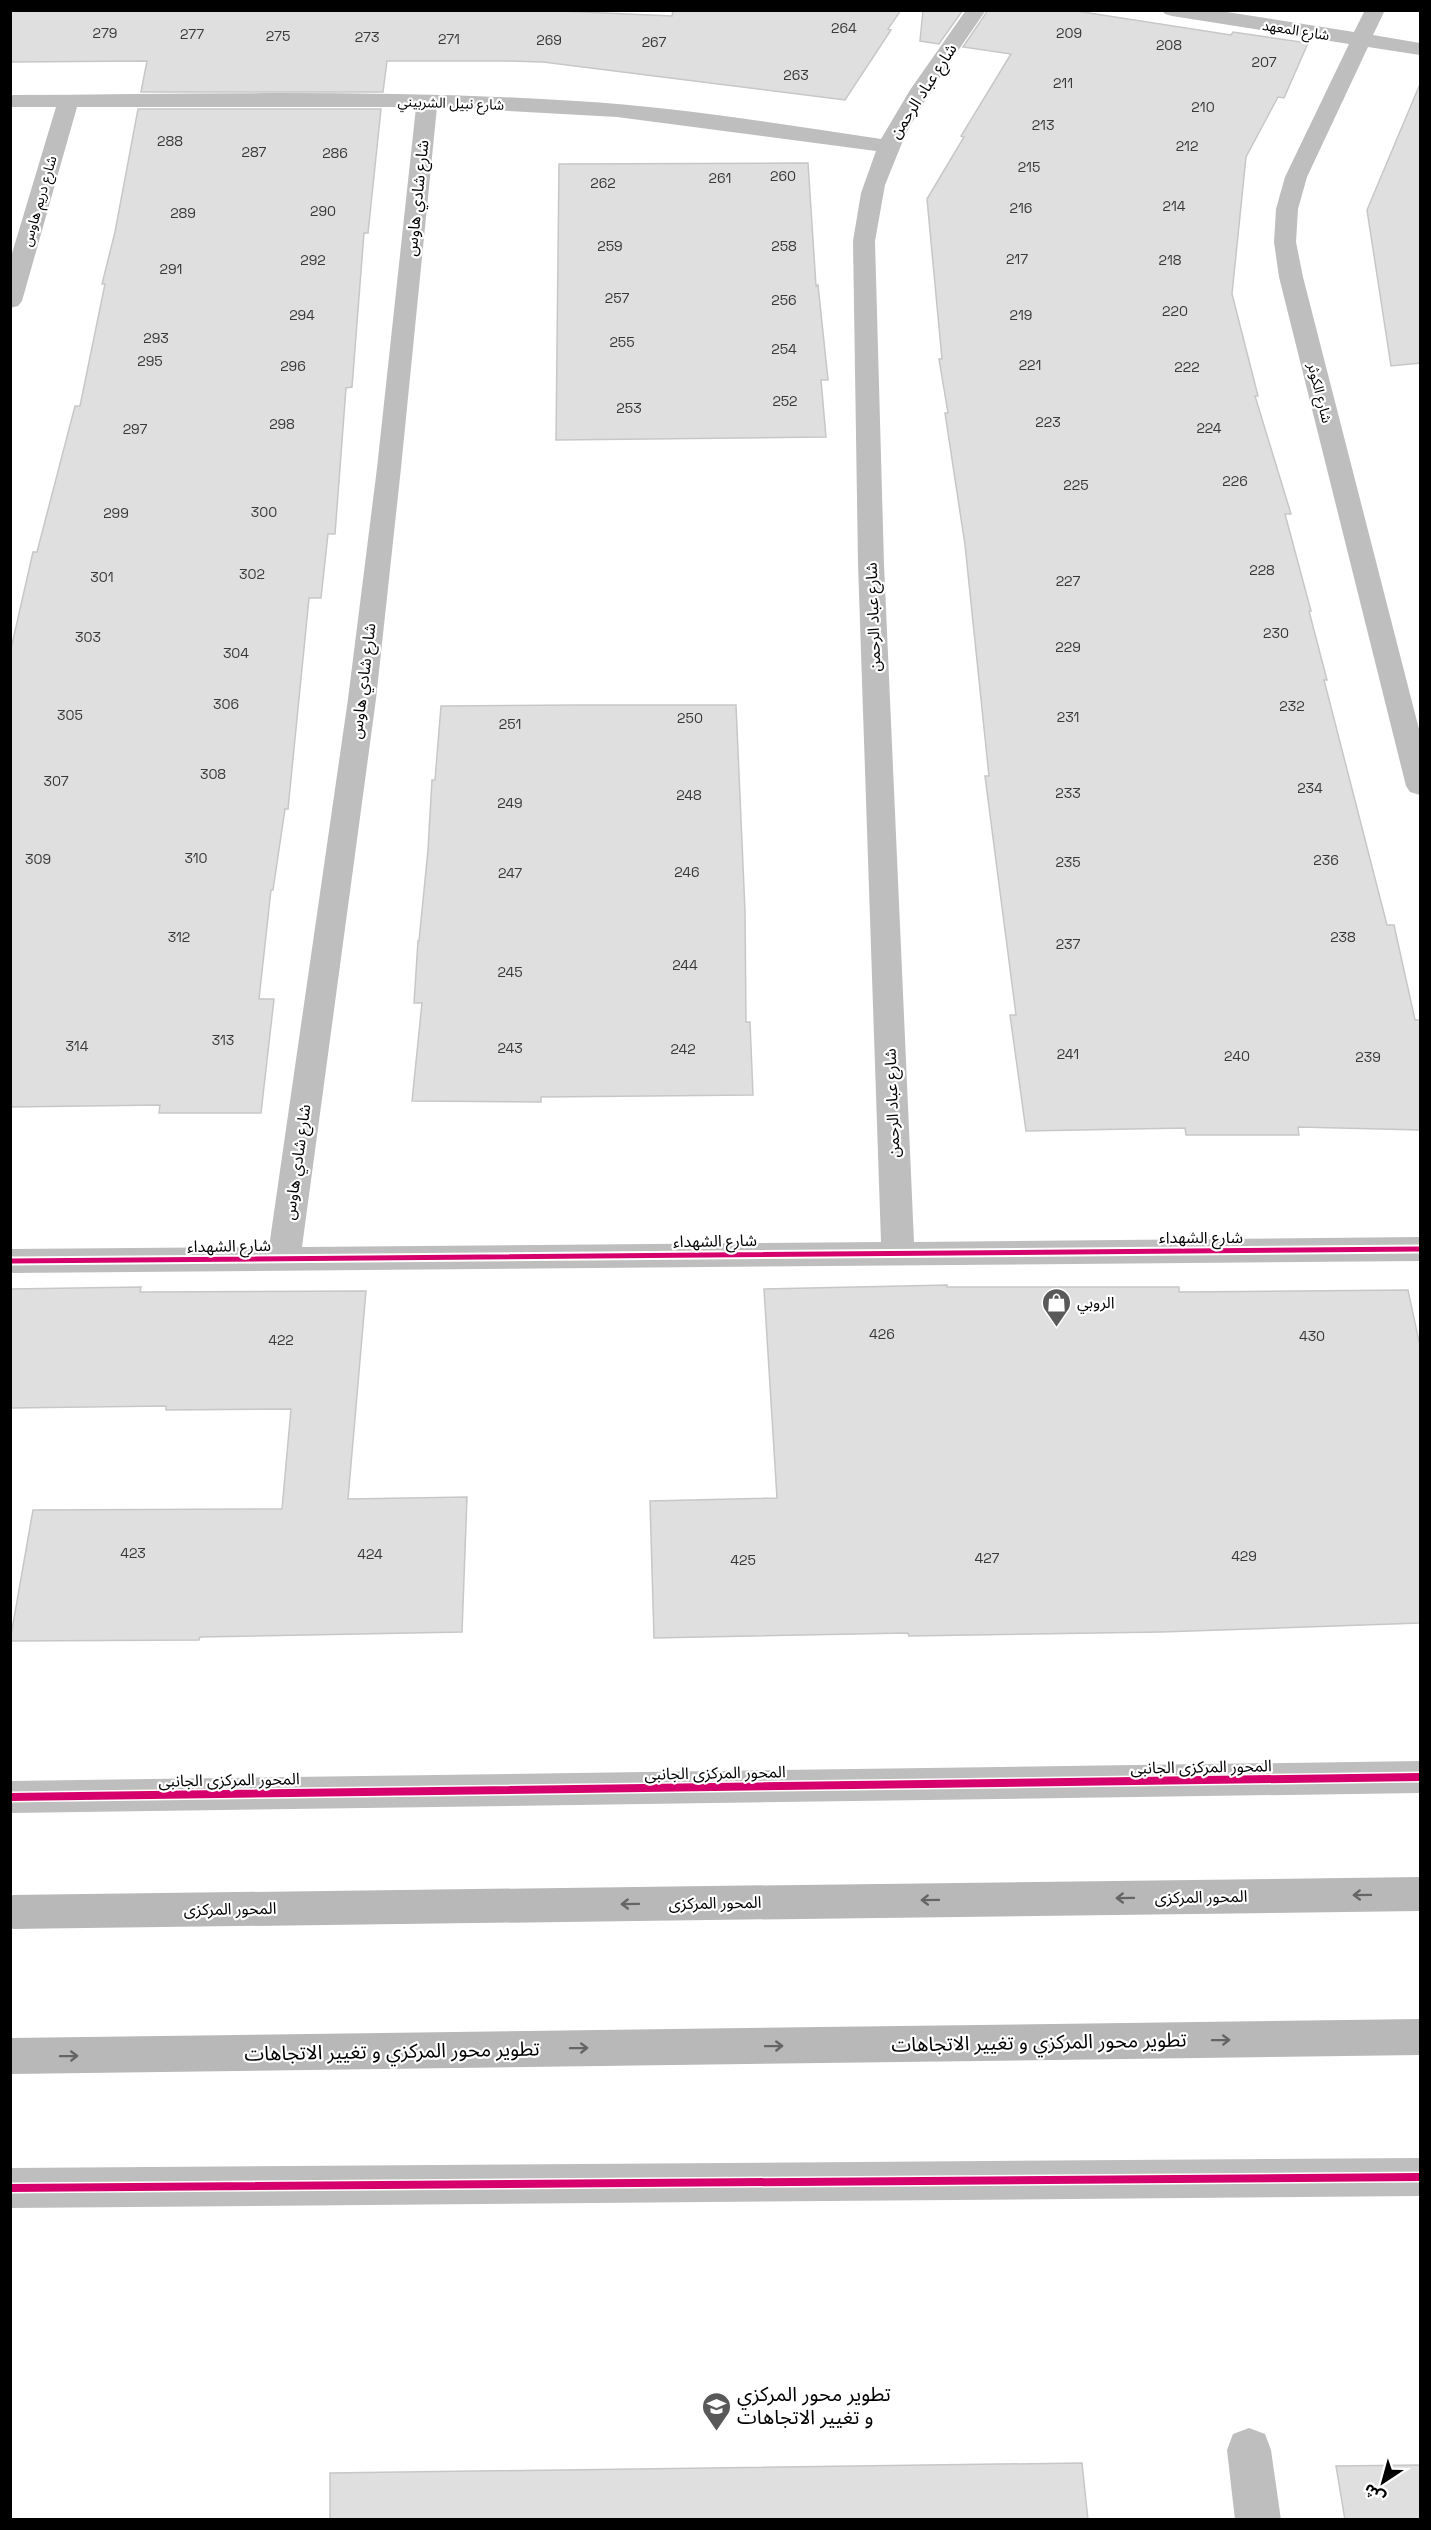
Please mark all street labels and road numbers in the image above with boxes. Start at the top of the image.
street label: شارع المعهد [1261,16,1331,46]
street label: شارع عباد الرحمن [884,39,963,144]
street label: شارع نبيل الشربيني [397,92,505,116]
street label: شارع شادي هاوس [400,139,436,257]
street label: شارع دريم هاوس [17,154,62,249]
street label: شارع الكوثر [1302,360,1336,425]
street label: شارع عباد الرحمن [861,562,887,672]
street label: شارع شادي هاوس [345,622,383,740]
street label: شارع عباد الرحمن [880,1048,906,1158]
street label: شارع شادي هاوس [278,1103,318,1222]
street label: شارع الشهداء [1159,1227,1243,1250]
street label: شارع الشهداء [673,1230,757,1254]
street label: شارع الشهداء [187,1235,271,1259]
street label: المحور المركزى الجانبى [1130,1755,1272,1779]
street label: المحور المركزى الجانبى [644,1761,786,1785]
street label: المحور المركزى الجانبى [158,1768,300,1792]
street label: المحور المركزى [1154,1886,1248,1908]
street label: المحور المركزى [668,1892,762,1914]
street label: المحور المركزى [183,1898,277,1920]
street label: تطوير محور المركزي و تغيير الاتجاهات [891,2026,1187,2060]
street label: تطوير محور المركزي و تغيير الاتجاهات [244,2035,540,2069]

